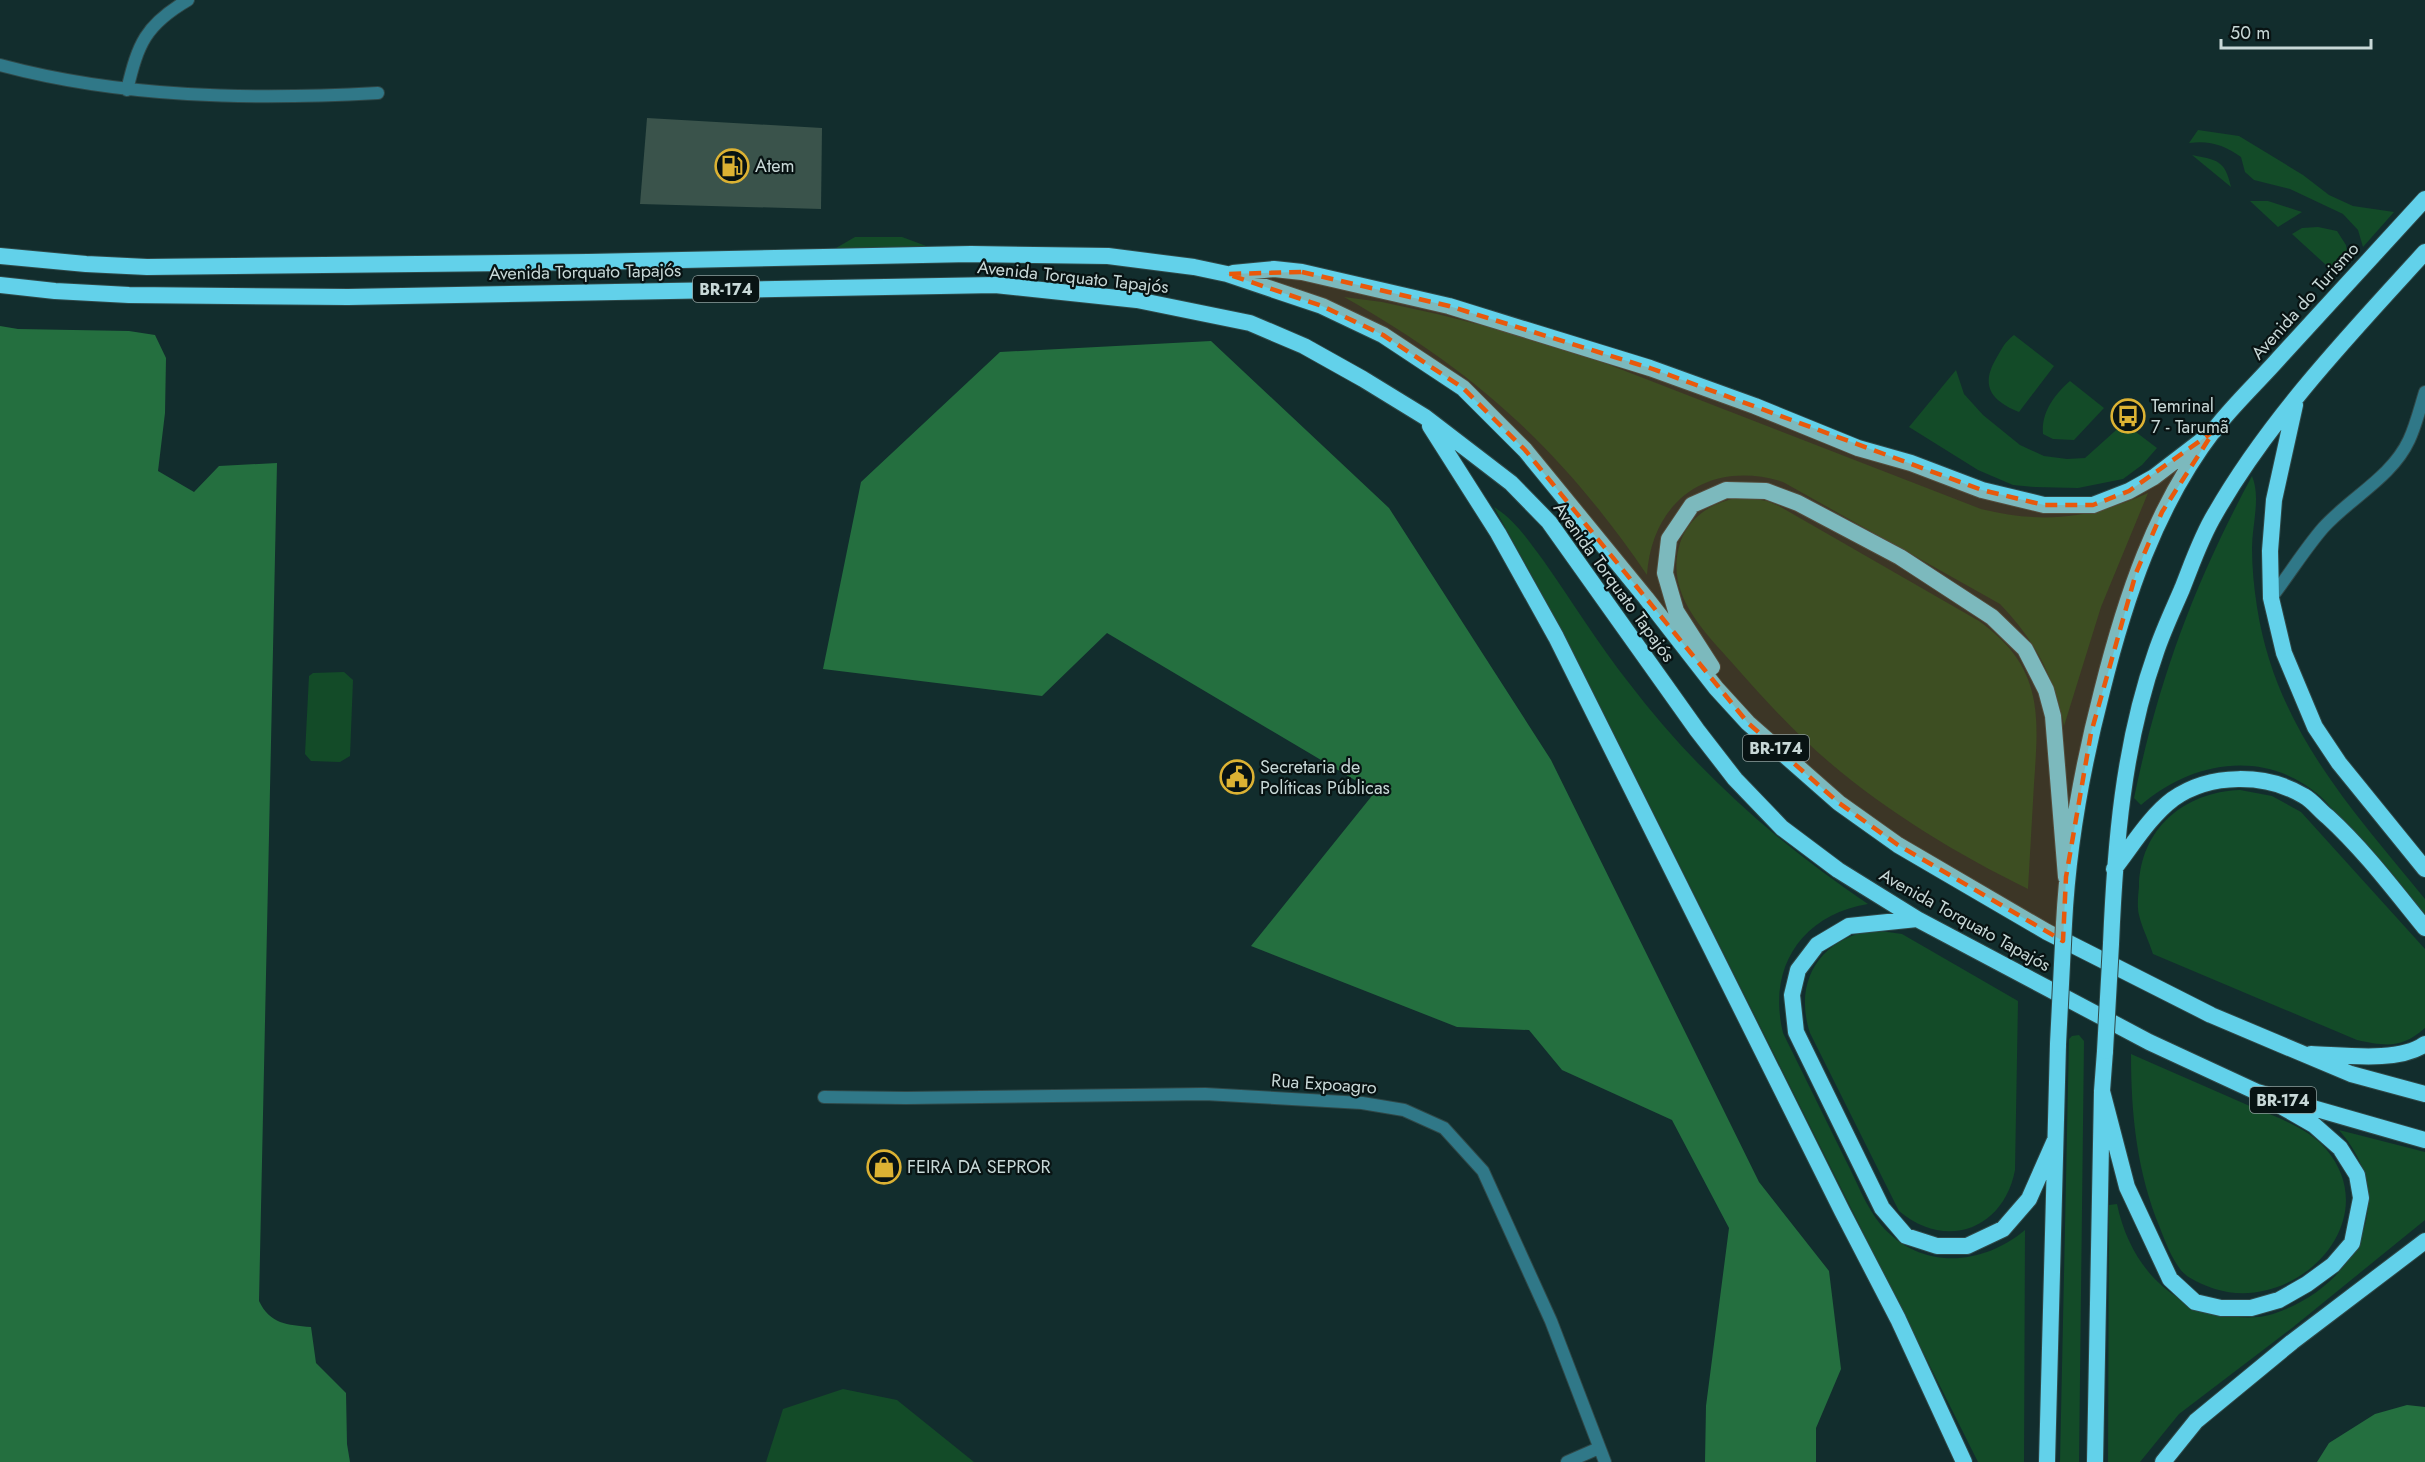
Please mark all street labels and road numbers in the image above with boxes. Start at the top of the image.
street label: Avenida do Turismo [2245,236,2365,366]
street label: Avenida Torquato Tapajós [976,254,1170,300]
street label: Avenida Torquato Tapajós [489,257,681,287]
road number: BR-174 [693,276,759,302]
street label: Avenida Torquato Tapajós [1547,497,1681,667]
road number: BR-174 [1743,735,1809,761]
street label: Avenida Torquato Tapajós [1875,862,2055,978]
street label: Rua Expoagro [1270,1067,1378,1101]
road number: BR-174 [2250,1087,2316,1113]

